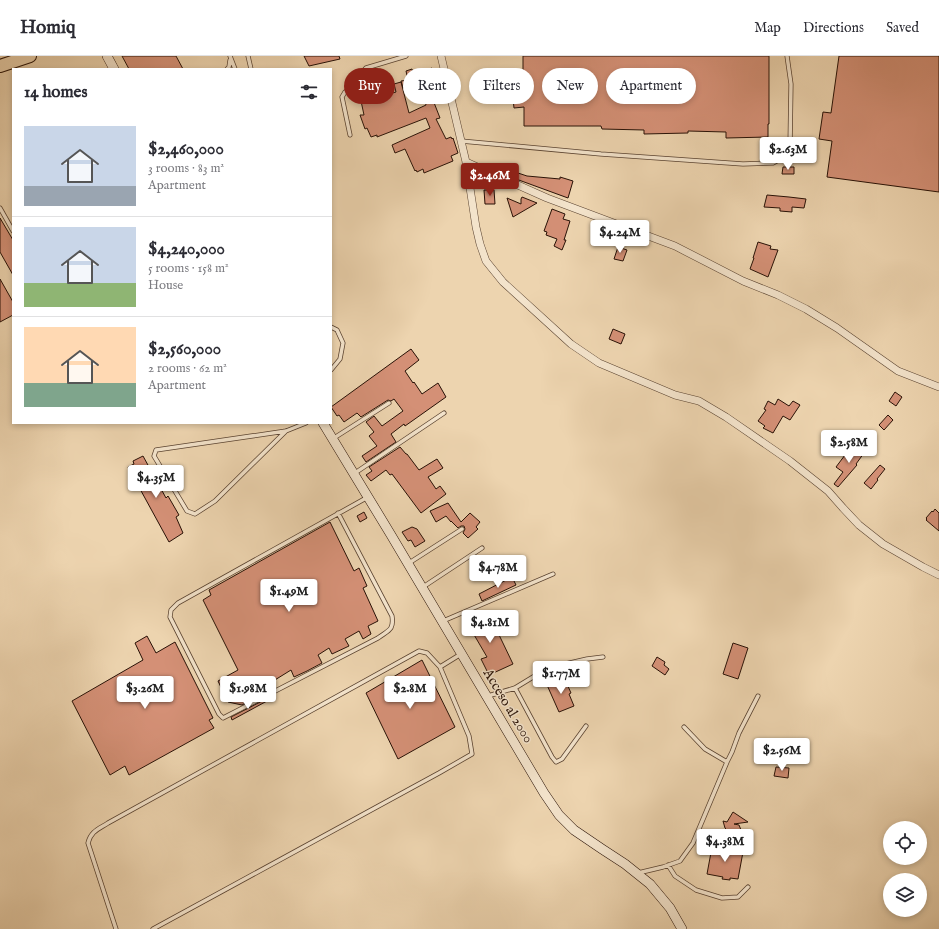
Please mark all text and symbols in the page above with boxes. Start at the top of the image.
text: Homiq [20,16,75,40]
text: Map [754,19,781,37]
text: Directions [803,19,864,37]
text: Saved [886,19,919,37]
chip: Buy [344,68,395,104]
chip: Rent [403,68,461,104]
chip: Filters [469,68,534,104]
chip: New [542,68,598,104]
chip: Apartment [606,68,696,104]
icon: filters [298,81,320,103]
text: 14 homes [24,82,87,103]
pin: $2.63M [755,137,821,171]
text: $2,460,000 [148,139,224,160]
text: $2.63M [769,141,807,158]
icon: home [56,142,104,190]
text: 3 rooms · 83 m² [148,160,224,177]
pin: $2.46M [457,163,523,197]
text: $2.46M [470,167,510,184]
text: Apartment [148,177,206,194]
pin: $4.24M [587,220,653,254]
text: $4.24M [599,224,641,241]
text: $4,240,000 [148,239,225,260]
icon: home [56,243,104,291]
text: 5 rooms · 158 m² [148,260,229,277]
text: House [148,277,183,294]
text: $2,560,000 [148,339,221,360]
icon: home [56,343,104,391]
text: 2 rooms · 62 m² [148,360,227,377]
text: Apartment [148,377,206,394]
pin: $2.58M [816,430,882,464]
text: $2.58M [830,434,868,451]
pin: $4.35M [123,465,189,499]
text: $4.35M [137,469,175,486]
pin: $4.78M [465,555,531,589]
text: $4.78M [478,559,518,576]
pin: $1.49M [256,579,322,613]
text: $1.49M [269,583,309,600]
pin: $4.81M [457,610,523,644]
text: $4.81M [471,614,509,631]
pin: $1.77M [528,661,594,695]
street label: Acceso al 2000 [478,665,537,747]
text: $1.77M [542,665,580,682]
pin: $3.26M [112,676,178,710]
pin: $1.98M [215,676,281,710]
pin: $2.8M [382,676,438,710]
text: $3.26M [126,680,164,697]
text: $1.98M [229,680,267,697]
text: $2.8M [393,680,427,697]
pin: $2.56M [749,738,815,772]
text: $2.56M [763,742,801,759]
map controls [883,821,927,917]
button: locate [883,821,927,865]
pin: $4.38M [692,829,758,863]
text: $4.38M [706,833,744,850]
button: layers [883,873,927,917]

